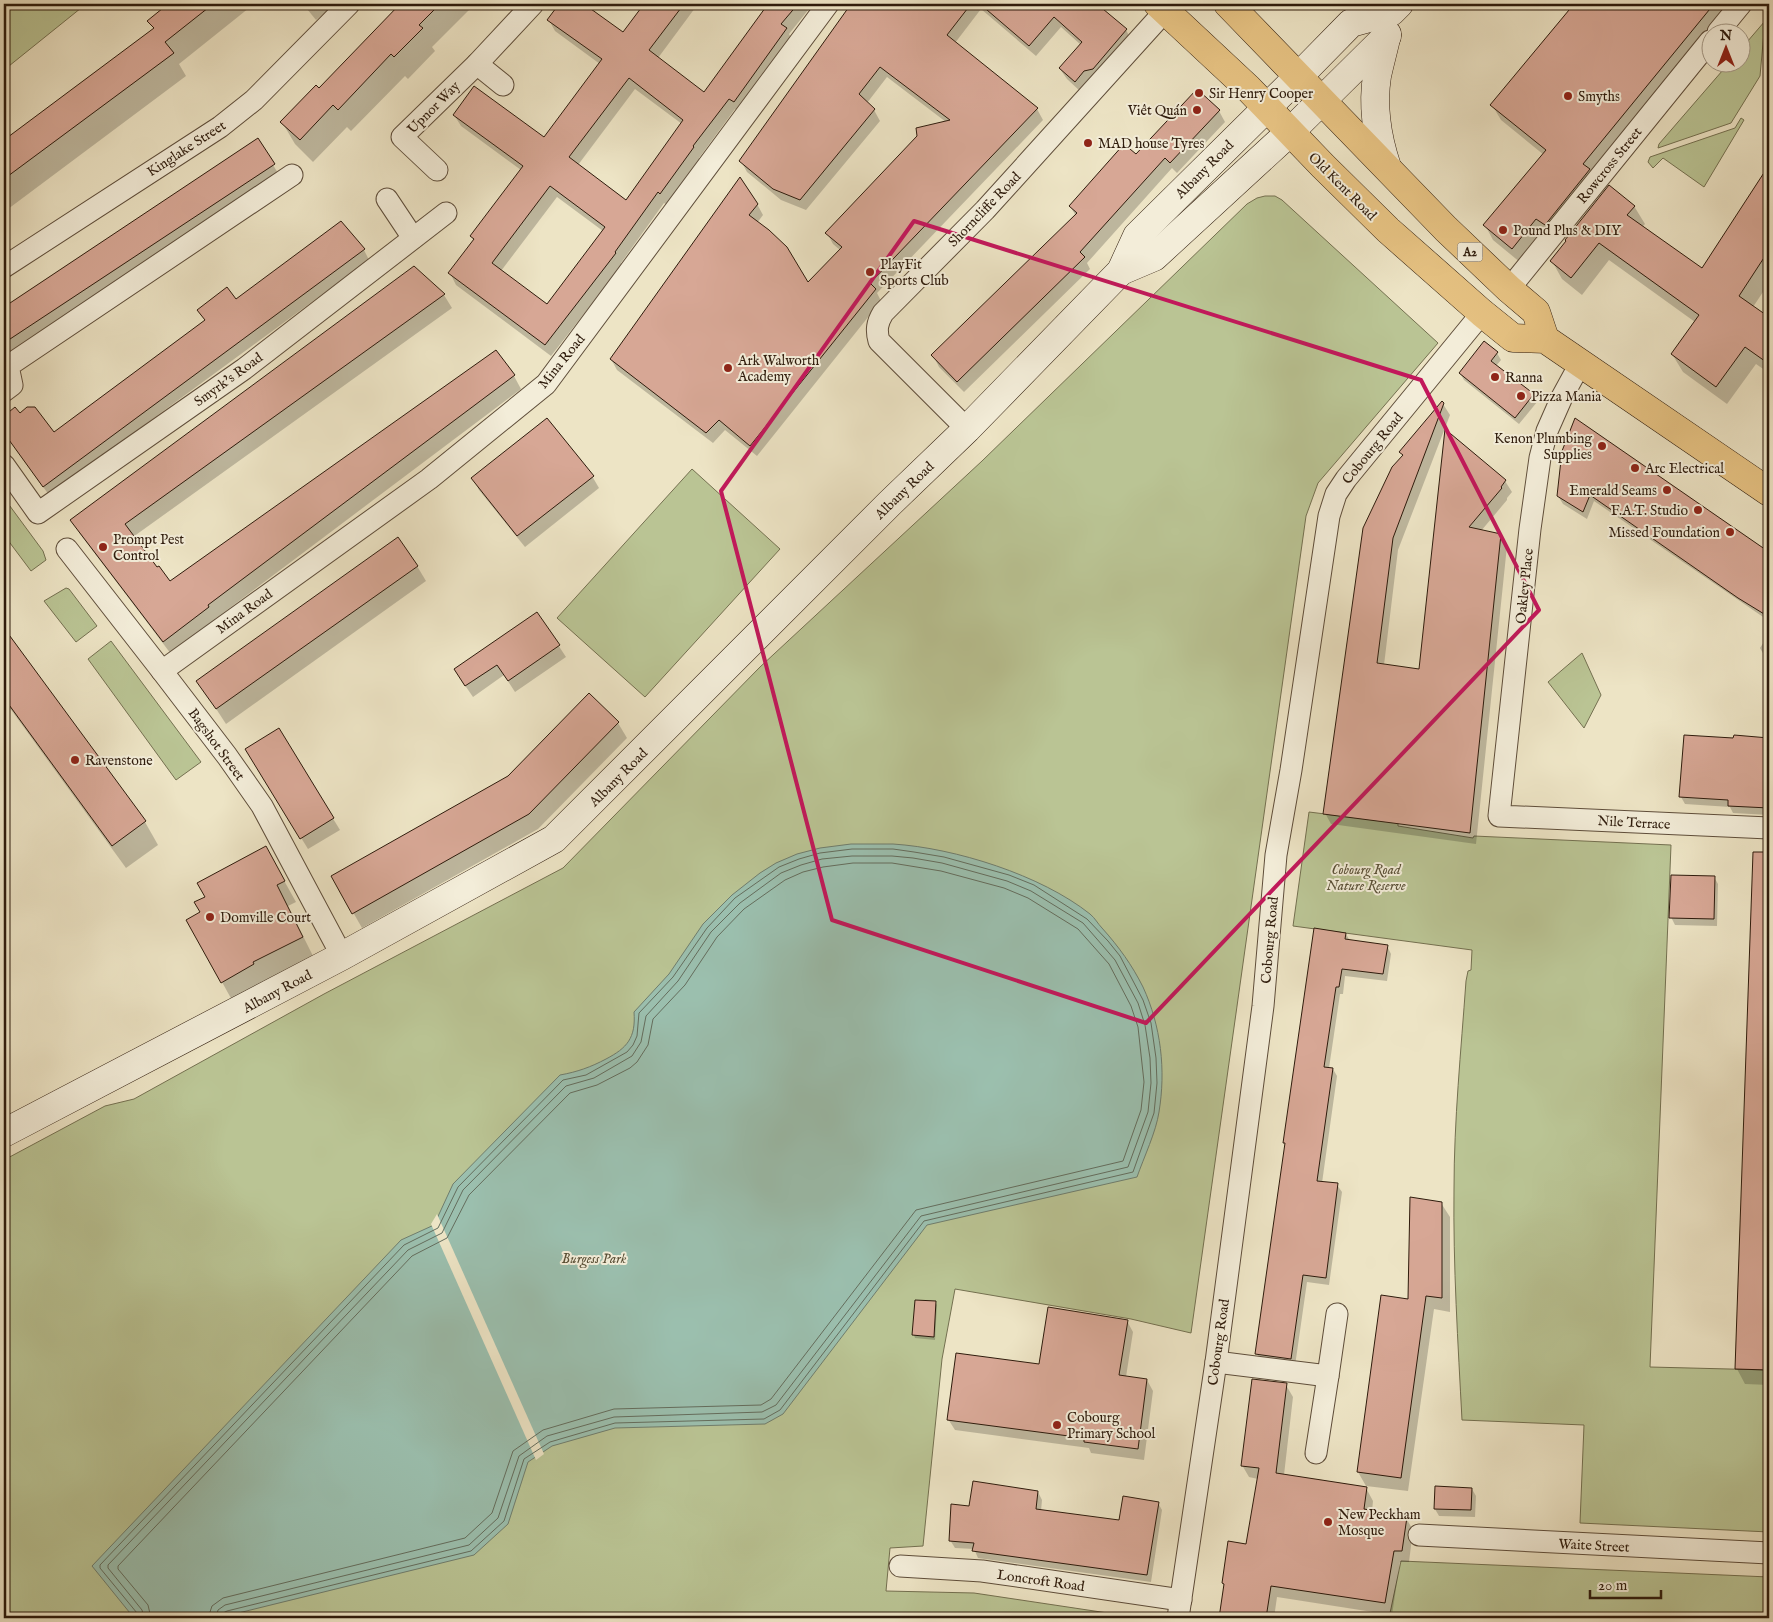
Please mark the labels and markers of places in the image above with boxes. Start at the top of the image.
place label: Sir Henry Cooper [1209,85,1313,103]
marker: Sir Henry Cooper [1193,87,1205,99]
place label: Smyths [1578,88,1620,106]
marker: Smyths [1562,90,1574,102]
place label: Viêt Quán [1127,102,1188,120]
marker: Viêt Quán [1191,104,1203,116]
place label: MAD house Tyres [1098,135,1204,153]
marker: MAD house Tyres [1082,137,1094,149]
place label: Pound Plus & DIY [1513,222,1622,240]
marker: Pound Plus & DIY [1497,224,1509,236]
place label: PlayFit Sports Club [880,256,949,290]
marker: PlayFit Sports Club [864,266,876,278]
place label: Ark Walworth Academy [737,352,820,386]
marker: Ark Walworth Academy [722,362,734,374]
place label: Ranna [1505,369,1544,387]
marker: Ranna [1489,371,1501,383]
place label: Pizza Mania [1531,388,1602,406]
marker: Pizza Mania [1515,390,1527,402]
place label: Kenon Plumbing Supplies [1494,430,1592,464]
marker: Kenon Plumbing Supplies [1596,440,1608,452]
place label: Arc Electrical [1644,460,1724,478]
marker: Arc Electrical [1629,462,1641,474]
place label: Emerald Seams [1569,482,1657,500]
marker: Emerald Seams [1661,484,1673,496]
place label: F.A.T. Studio [1611,502,1688,520]
marker: F.A.T. Studio [1692,504,1704,516]
place label: Missed Foundation [1608,524,1721,542]
marker: Missed Foundation [1724,526,1736,538]
place label: Prompt Pest Control [113,531,184,565]
marker: Prompt Pest Control [97,541,109,553]
place label: Ravenstone [85,752,153,770]
marker: Ravenstone [69,754,81,766]
place label: Domville Court [220,909,311,927]
marker: Domville Court [204,911,216,923]
place label: Cobourg Primary School [1067,1409,1156,1443]
marker: Cobourg Primary School [1051,1419,1063,1431]
place label: New Peckham Mosque [1338,1506,1421,1540]
marker: New Peckham Mosque [1322,1516,1334,1528]

